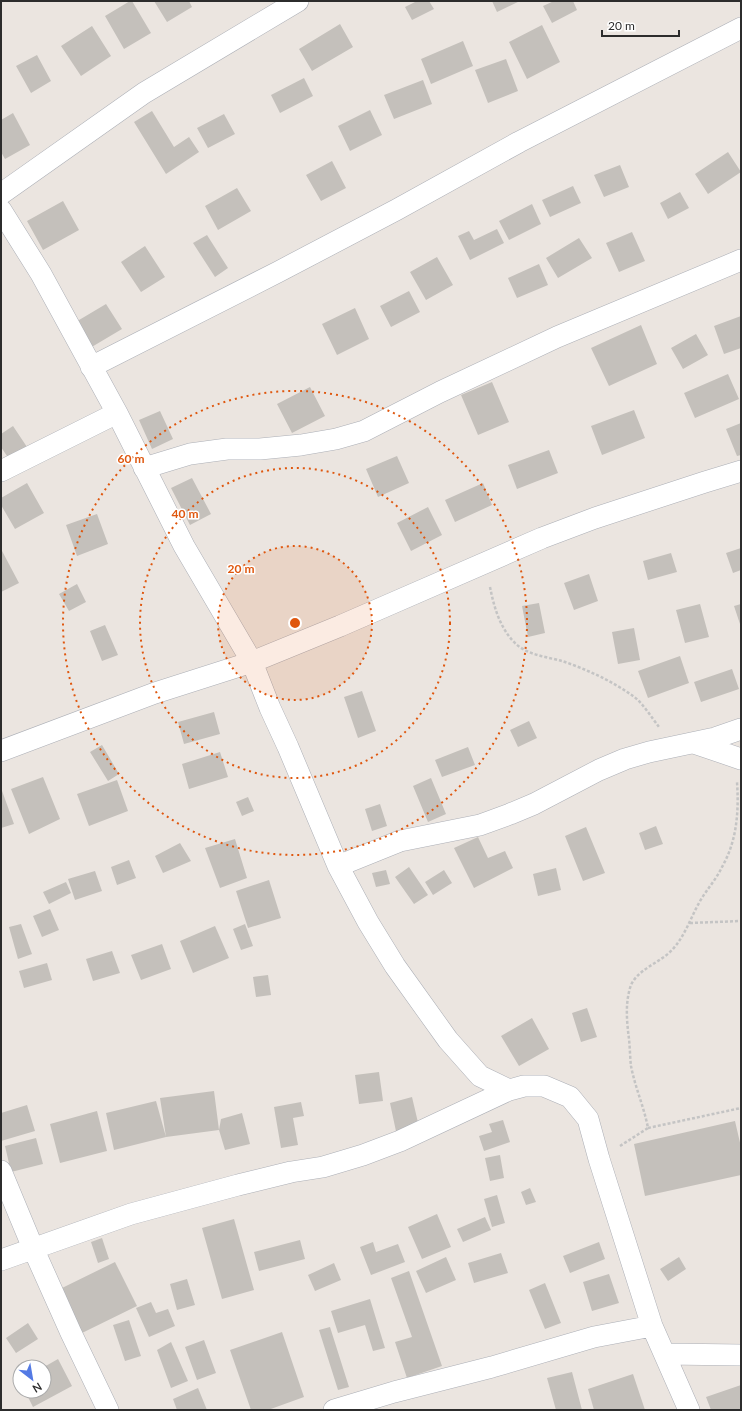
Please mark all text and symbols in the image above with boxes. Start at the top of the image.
scale bar [602,12,679,38]
text: 20 m [608,18,635,33]
text: 60 m [118,451,144,466]
text: 40 m [172,506,198,521]
text: 20 m [228,561,254,576]
centre of rings [288,616,302,630]
north arrow [12,1359,52,1399]
text: N [30,1380,44,1396]

